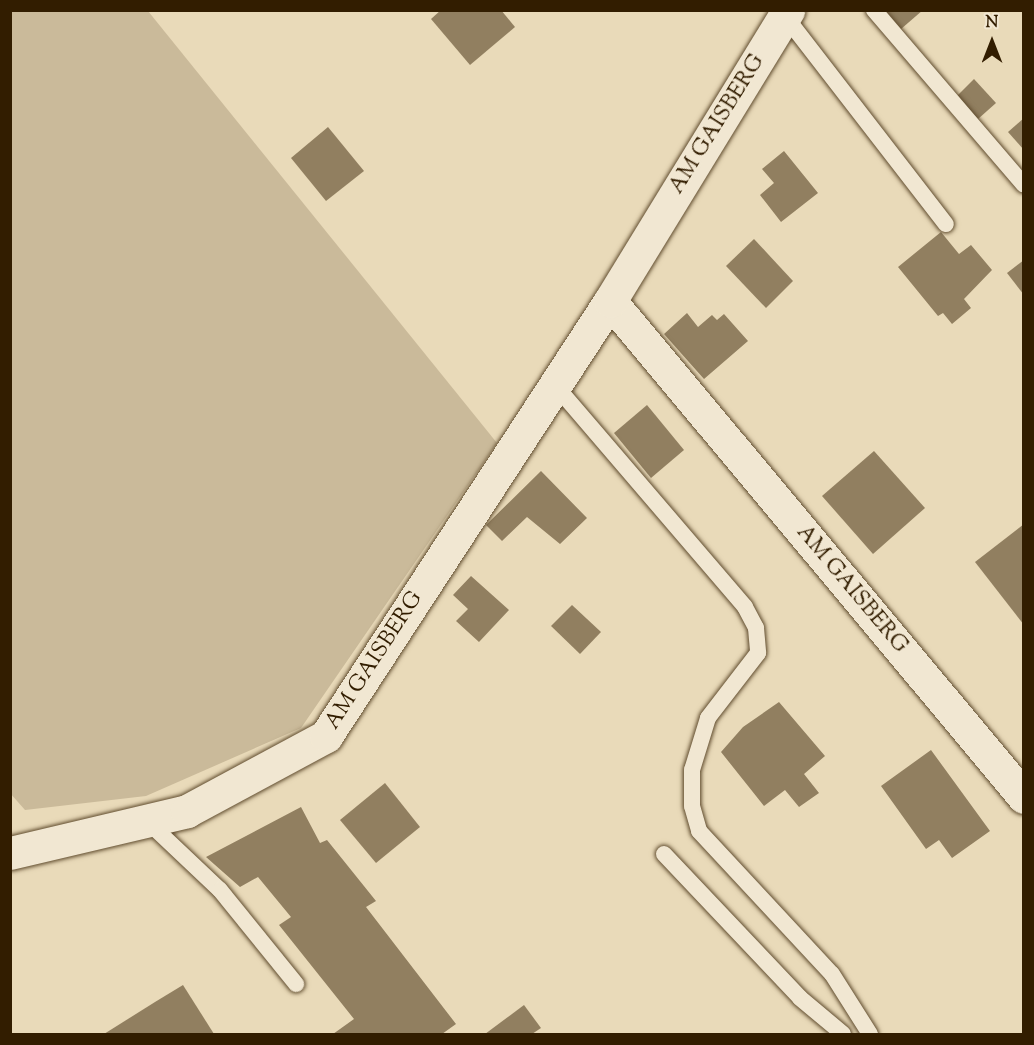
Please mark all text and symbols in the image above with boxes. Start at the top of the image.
north arrow [962,12,1022,72]
text: N [986,12,998,35]
street label: AM GAISBERG [665,50,771,200]
street label: AM GAISBERG [790,521,912,659]
street label: AM GAISBERG [321,587,429,735]

